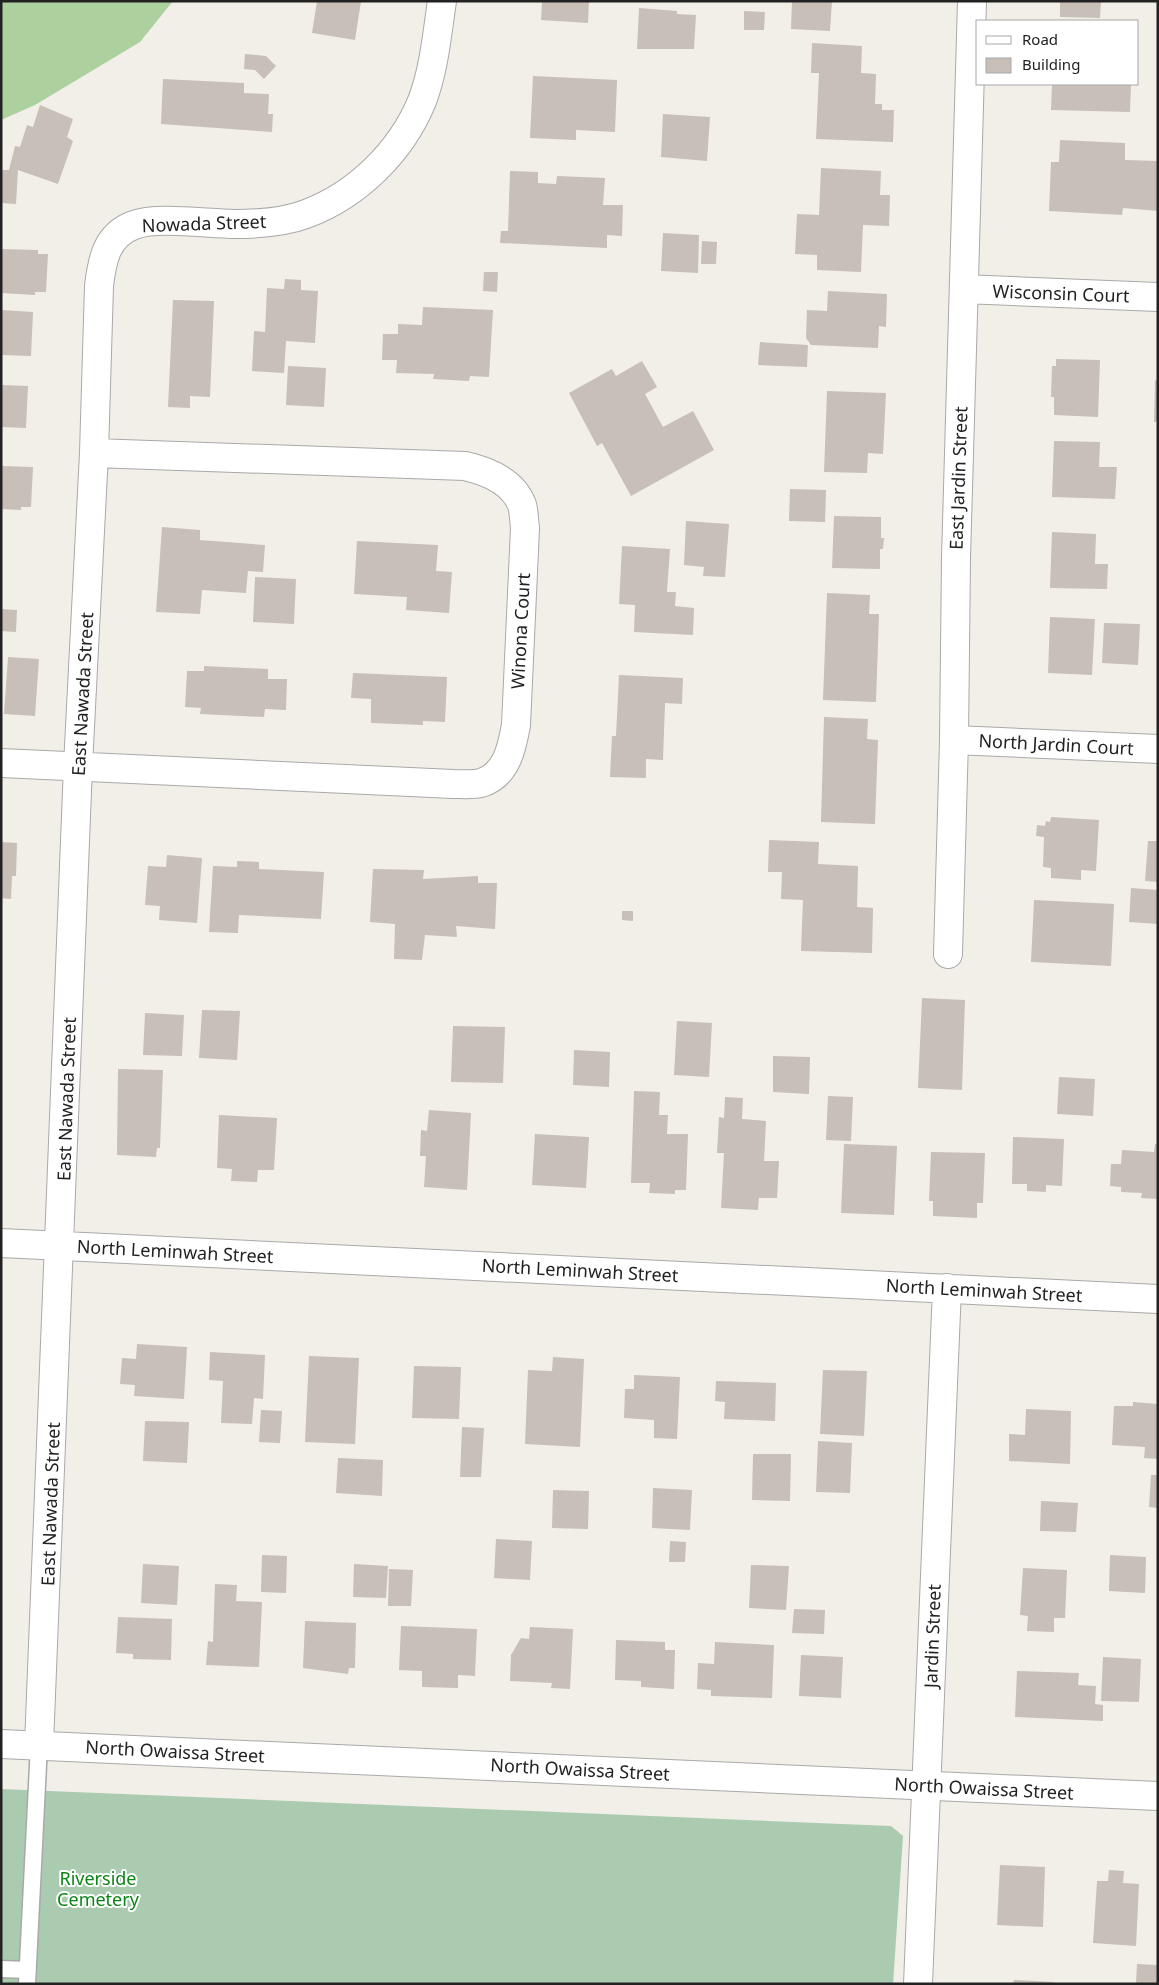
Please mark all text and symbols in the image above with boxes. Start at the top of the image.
legend [976,20,1139,85]
text: Road [1022,29,1058,49]
text: Building [1022,54,1080,74]
street label: Nowada Street [141,209,267,237]
street label: Wisconsin Court [992,279,1130,307]
street label: East Jardin Street [943,405,973,550]
street label: Winona Court [505,572,535,690]
street label: East Nawada Street [66,611,98,777]
street label: North Jardin Court [978,728,1135,760]
street label: East Nawada Street [51,1016,81,1181]
street label: North Leminwah Street [76,1234,274,1268]
street label: North Leminwah Street [481,1253,679,1287]
street label: North Leminwah Street [885,1273,1083,1307]
street label: East Nawada Street [35,1421,65,1586]
street label: Jardin Street [918,1583,946,1690]
street label: North Owaissa Street [85,1734,266,1768]
street label: North Owaissa Street [490,1752,671,1786]
street label: North Owaissa Street [894,1771,1075,1805]
park label: Riverside Cemetery [57,1866,140,1911]

